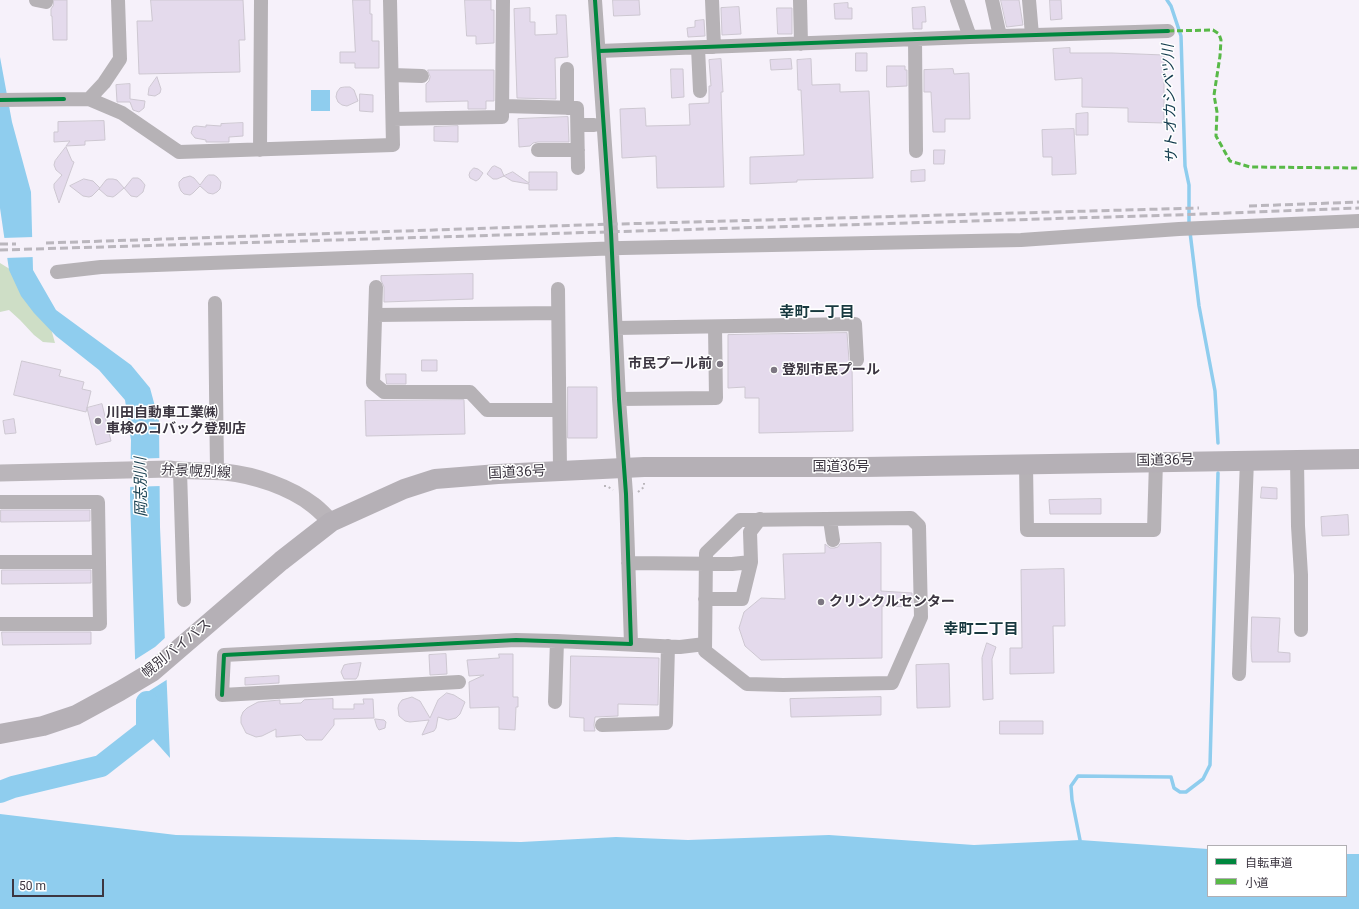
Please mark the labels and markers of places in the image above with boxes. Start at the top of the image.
place label: 市民プール前 [628,356,712,372]
marker: 市民プール前 [715,359,725,369]
place label: 登別市民プール [782,362,880,378]
marker: 登別市民プール [769,365,779,375]
place label: 川田自動車工業㈱ 車検のコバック登別店 [106,405,246,438]
marker: 川田自動車工業㈱ 車検のコバック登別店 [93,416,103,426]
place label: クリンクルセンター [829,594,955,610]
marker: クリンクルセンター [816,597,826,607]

